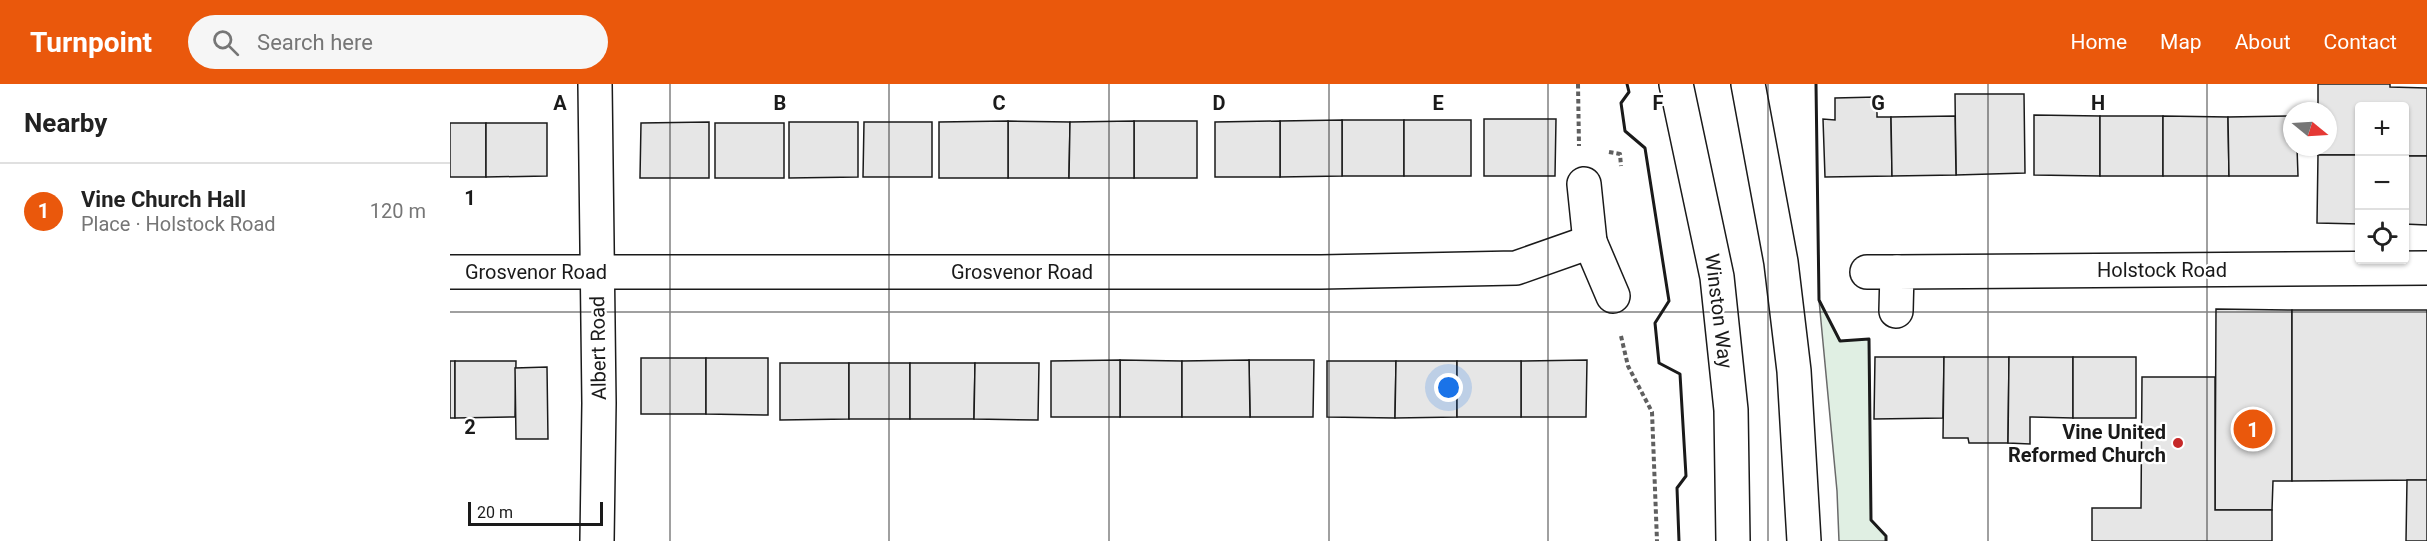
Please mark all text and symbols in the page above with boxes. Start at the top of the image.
search box [188,15,608,69]
text: Turnpoint [30,26,152,59]
icon: search [209,26,242,59]
text: Search here [257,30,373,55]
text: Home [2071,30,2127,54]
text: Map [2160,30,2202,54]
text: About [2235,30,2291,54]
text: Contact [2324,30,2397,54]
text: A [553,91,567,115]
text: B [774,91,786,115]
text: C [992,91,1006,115]
text: D [1213,91,1226,115]
text: E [1432,91,1444,115]
text: F [1653,91,1664,115]
text: G [1871,91,1885,115]
text: H [2091,91,2105,115]
north arrow [2283,102,2337,156]
map controls [2355,102,2409,264]
button: + [2355,102,2409,156]
text: Nearby [24,108,107,138]
button: − [2355,156,2409,210]
text: 1 [464,186,476,210]
text: Vine Church Hall [81,187,246,212]
text: 1 [38,199,49,223]
text: 120 m [370,199,426,223]
button: locate [2355,210,2409,264]
text: Place · Holstock Road [81,212,276,236]
street label: Winston Way [1700,252,1738,370]
street label: Holstock Road [2097,258,2227,282]
street label: Grosvenor Road [465,260,607,284]
street label: Grosvenor Road [951,260,1093,284]
street label: Albert Road [585,296,611,400]
your location [1434,373,1463,402]
pin: 1 [2234,406,2272,452]
text: 2 [464,415,476,439]
place label: Vine United Reformed Church [2008,420,2166,467]
marker: Vine United Reformed Church [2171,436,2185,450]
scale bar [468,499,603,526]
text: 20 m [477,503,513,522]

